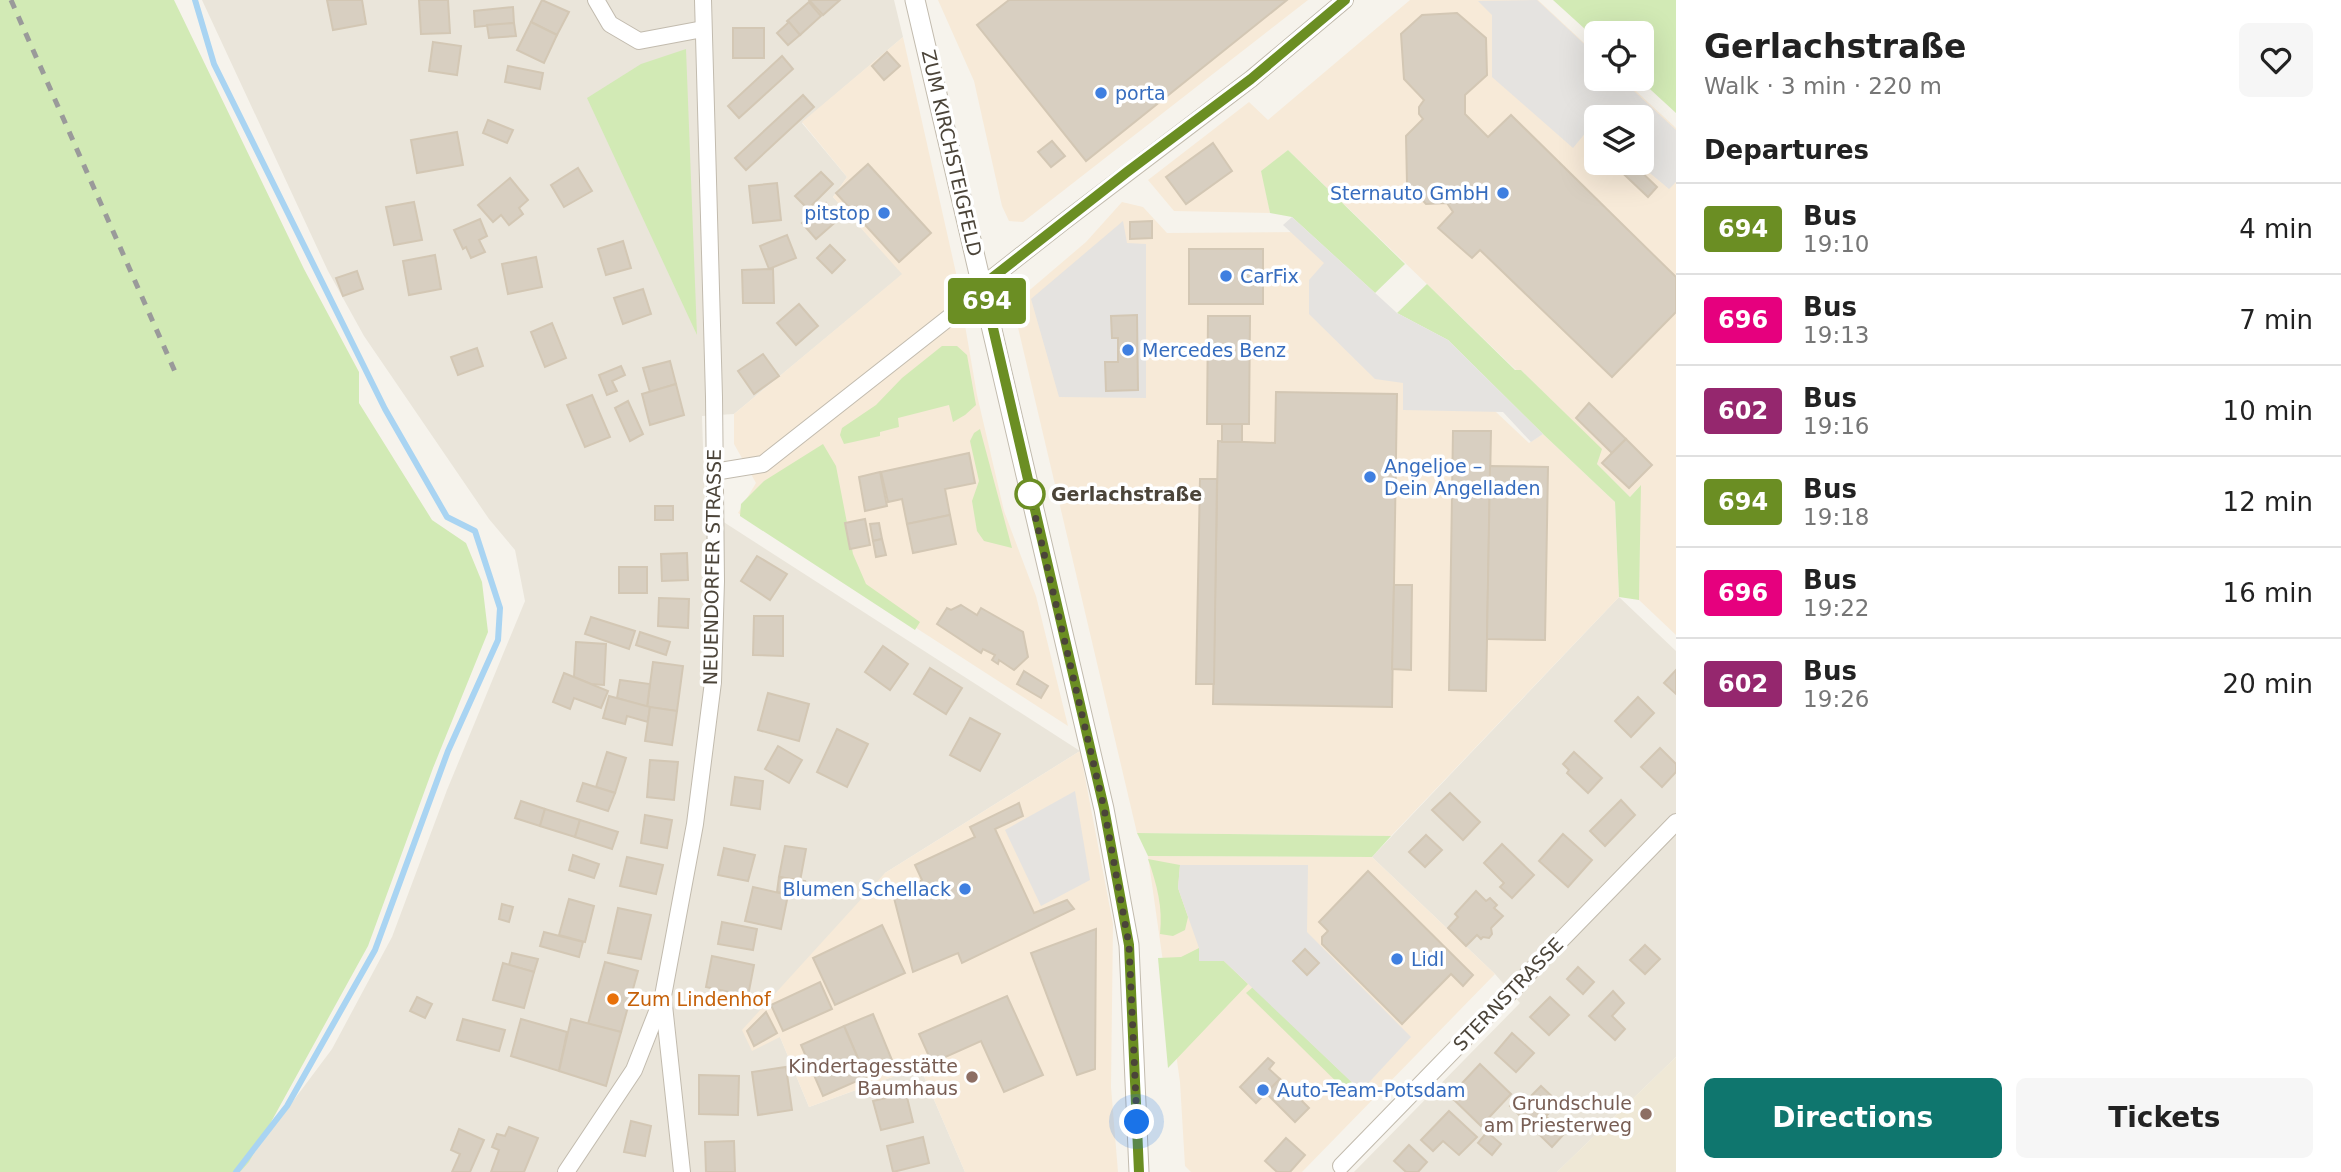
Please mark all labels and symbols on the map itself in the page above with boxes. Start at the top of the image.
street label: ZUM KIRCHSTEIGFELD [918,48,986,258]
place label: porta [1115,82,1166,104]
marker: porta [1093,85,1109,101]
place label: Sternauto GmbH [1330,182,1489,204]
marker: Sternauto GmbH [1495,185,1511,201]
place label: pitstop [804,202,870,224]
marker: pitstop [876,205,892,221]
place label: CarFix [1240,265,1299,287]
marker: CarFix [1218,268,1234,284]
line badge: 694 [947,278,1027,324]
place label: Mercedes Benz [1142,339,1286,361]
marker: Mercedes Benz [1120,342,1136,358]
street label: NEUENDORFER STRASSE [699,449,725,685]
place label: Angeljoe – Dein Angelladen [1384,455,1540,499]
marker: Angeljoe – Dein Angelladen [1362,469,1378,485]
marker: Gerlachstraße [1015,479,1045,509]
place label: Gerlachstraße [1051,483,1202,505]
place label: Blumen Schellack [782,878,951,900]
marker: Blumen Schellack [957,881,973,897]
street label: STERNSTRASSE [1449,933,1567,1055]
place label: Lidl [1411,948,1444,970]
marker: Lidl [1389,951,1405,967]
place label: Zum Lindenhof [627,988,772,1010]
marker: Zum Lindenhof [605,991,621,1007]
place label: Kindertagesstätte Baumhaus [788,1055,958,1099]
marker: Kindertagesstätte Baumhaus [964,1069,980,1085]
place label: Auto-Team-Potsdam [1277,1079,1466,1101]
marker: Auto-Team-Potsdam [1255,1082,1271,1098]
place label: Grundschule am Priesterweg [1484,1092,1632,1136]
your location [1119,1104,1154,1139]
marker: Grundschule am Priesterweg [1638,1106,1654,1122]

